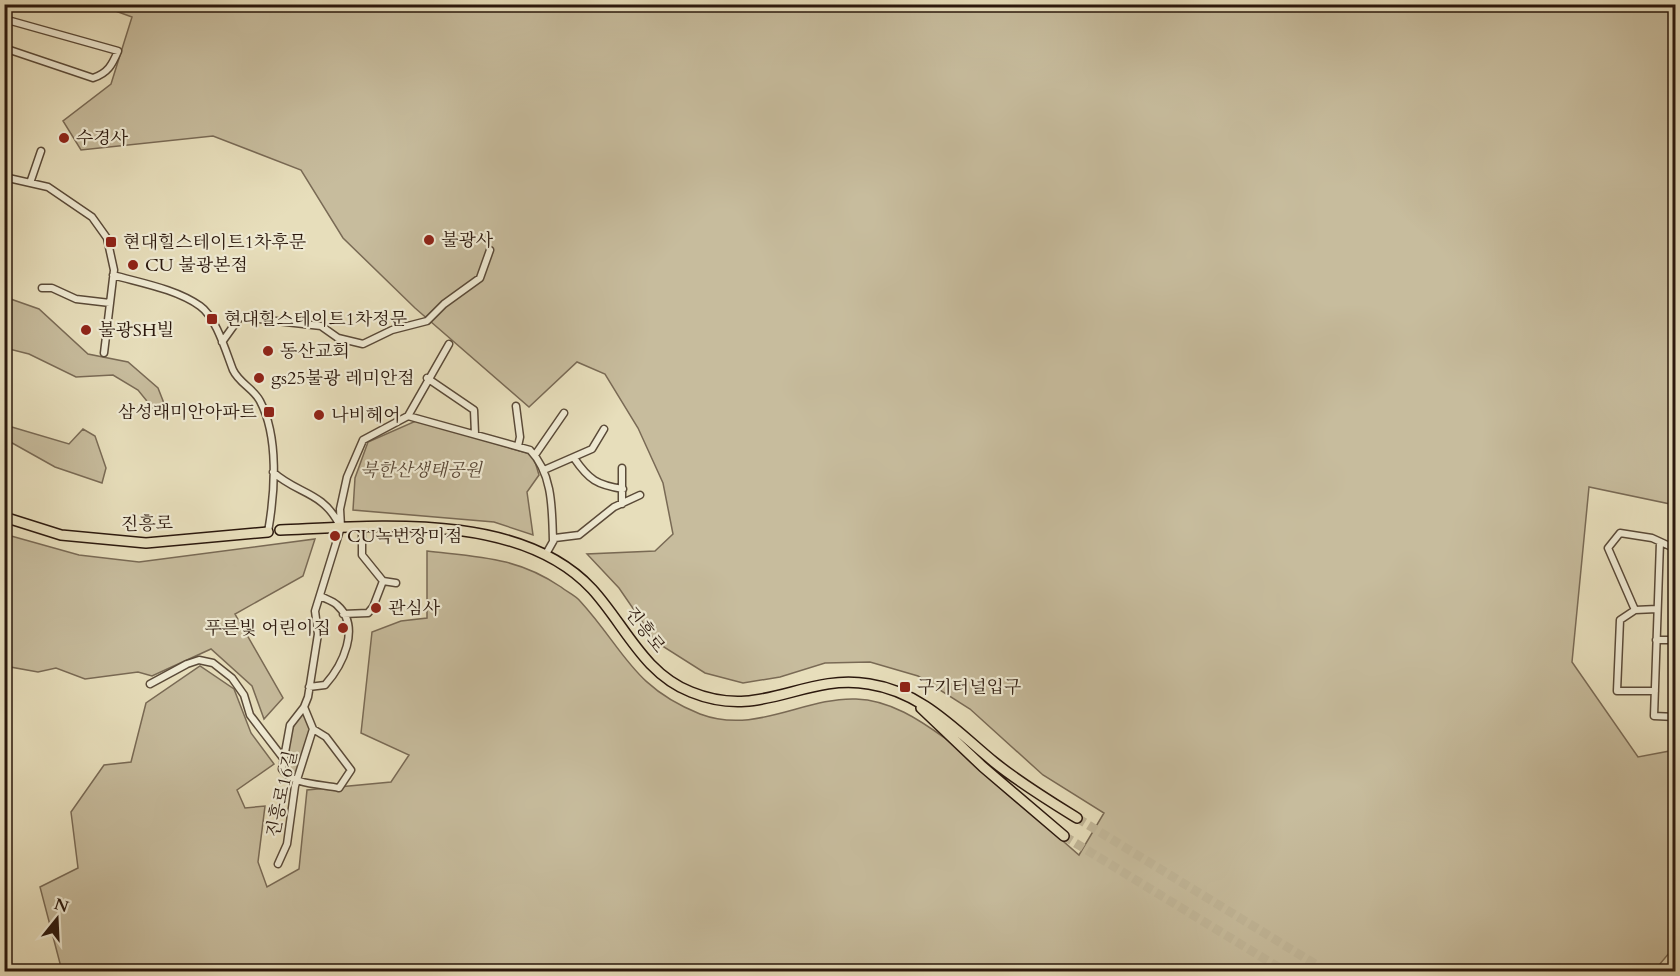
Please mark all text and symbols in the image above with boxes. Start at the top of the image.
place label: 수경사 [76,126,129,151]
marker: 수경사 [57,131,71,145]
place label: 불광사 [441,228,494,253]
place label: 현대힐스테이트1차후문 [123,230,307,255]
marker: 불광사 [422,233,436,247]
marker: 현대힐스테이트1차후문 [104,235,118,249]
place label: CU 불광본점 [145,253,248,278]
marker: CU 불광본점 [126,258,140,272]
place label: 현대힐스테이트1차정문 [224,307,408,332]
marker: 현대힐스테이트1차정문 [205,312,219,326]
place label: 불광SH빌 [98,318,174,343]
marker: 불광SH빌 [79,323,93,337]
place label: 동산교회 [280,339,350,364]
marker: 동산교회 [261,344,275,358]
place label: gs25불광 레미안점 [271,366,415,391]
marker: gs25불광 레미안점 [252,371,266,385]
place label: 삼성래미안아파트 [118,400,258,425]
place label: 나비헤어 [331,403,401,428]
marker: 삼성래미안아파트 [262,405,276,419]
marker: 나비헤어 [312,408,326,422]
park label: 북한산생태공원 [360,458,483,483]
street label: 진흥로 [121,511,173,537]
place label: CU녹번장미점 [347,524,462,549]
marker: CU녹번장미점 [328,529,342,543]
place label: 관심사 [388,596,441,621]
marker: 관심사 [369,601,383,615]
street label: 진흥로 [619,602,671,658]
place label: 푸른빛 어린이집 [204,616,331,641]
marker: 푸른빛 어린이집 [336,621,350,635]
place label: 구기터널입구 [917,675,1021,700]
marker: 구기터널입구 [898,680,912,694]
street label: 진흥로16길 [261,748,303,840]
north arrow [27,889,87,949]
text: N [51,893,71,918]

